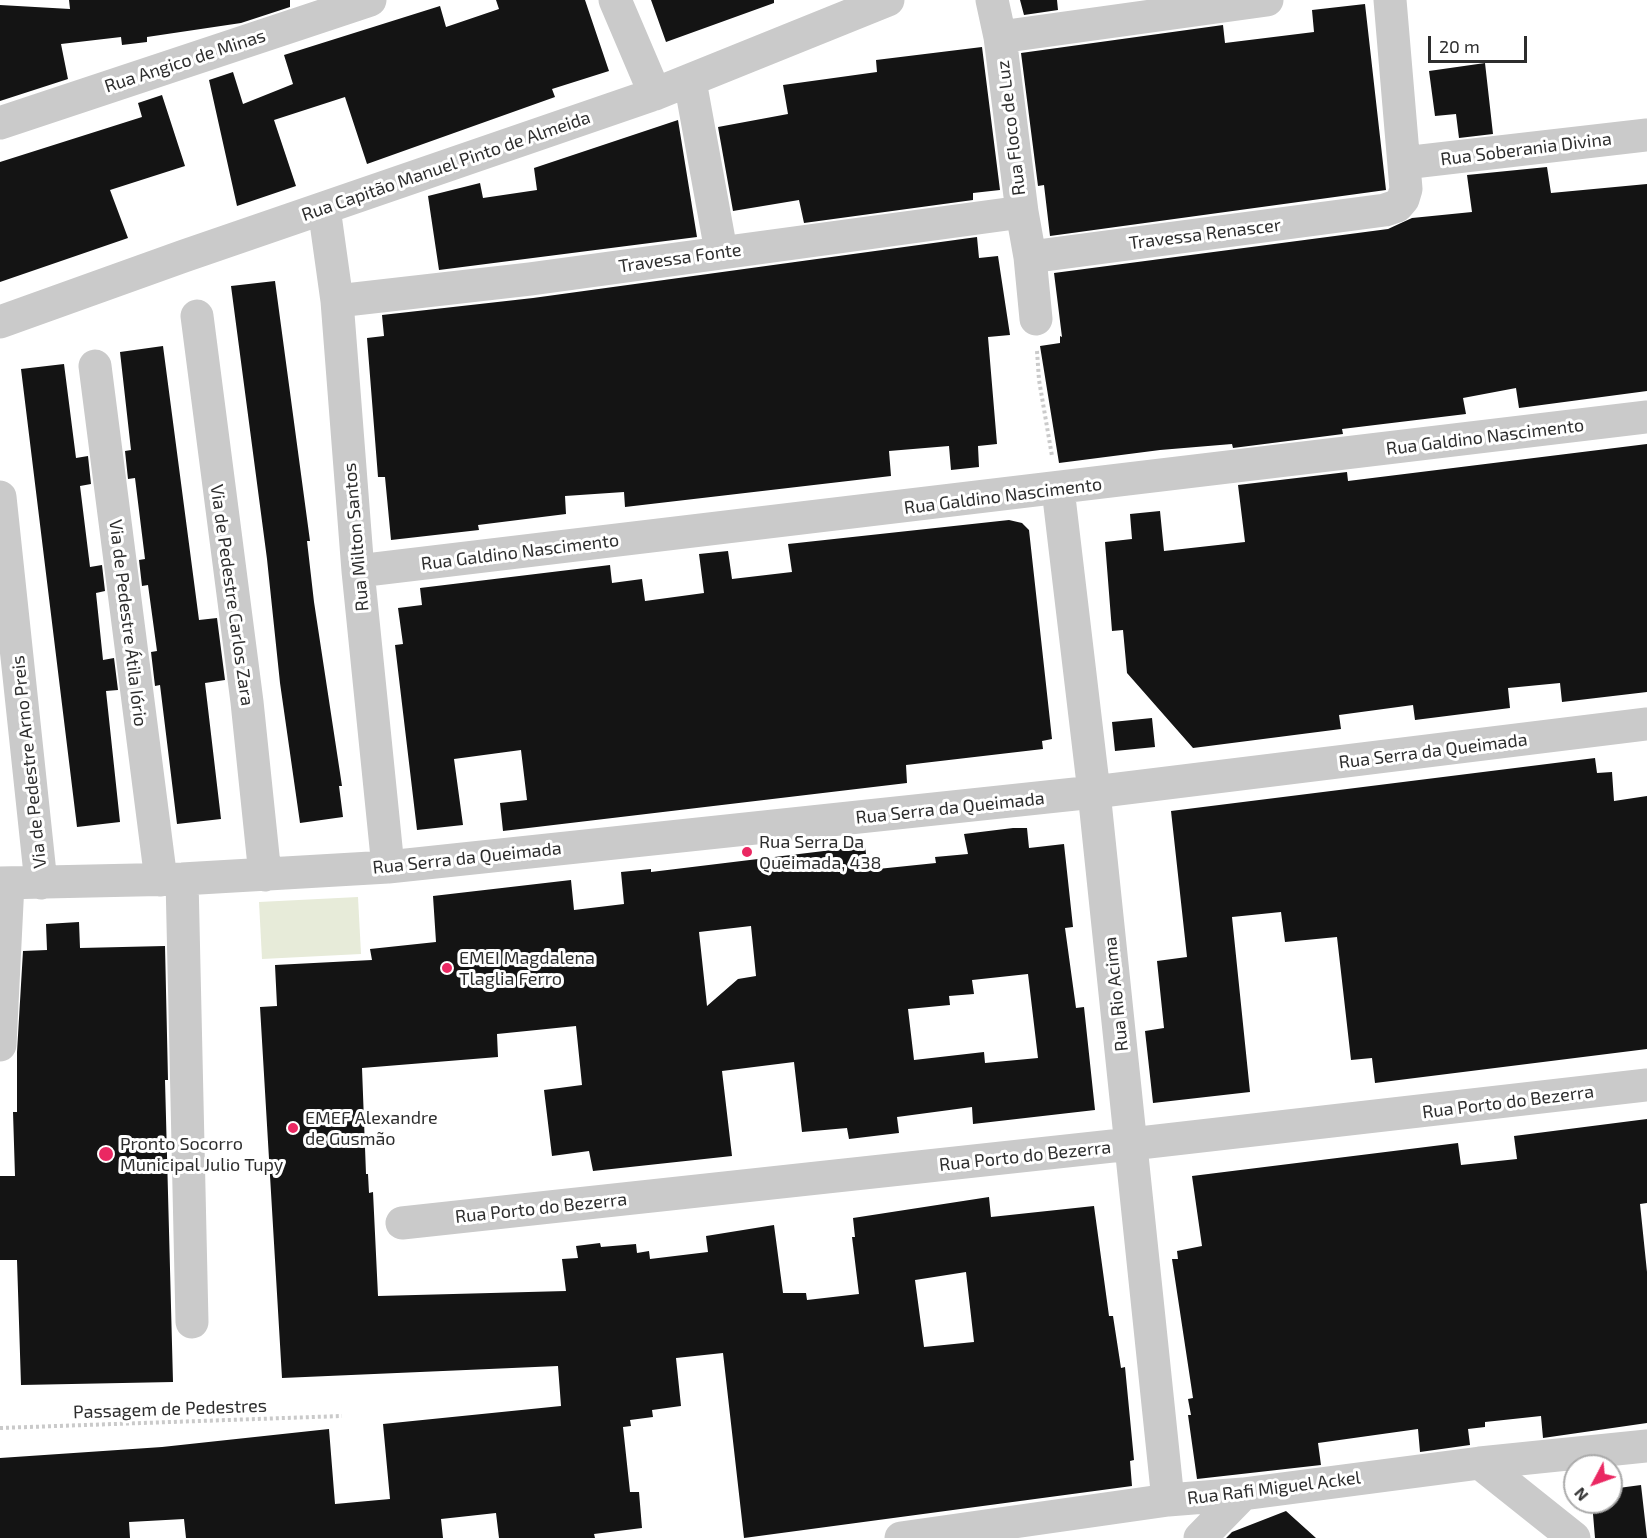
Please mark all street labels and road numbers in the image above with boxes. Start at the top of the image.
street label: Rua Angico de Minas [102,25,268,97]
street label: Rua Floco de Luz [992,59,1030,197]
street label: Rua Capitão Manuel Pinto de Almeida [299,106,593,226]
street label: Rua Soberania Divina [1439,128,1613,170]
street label: Travessa Renascer [1128,214,1282,254]
street label: Travessa Fonte [617,239,743,277]
street label: Rua Galdino Nascimento [1385,414,1585,460]
street label: Rua Milton Santos [339,462,373,612]
street label: Rua Galdino Nascimento [903,473,1103,519]
street label: Via de Pedestre Carlos Zara [206,483,258,707]
street label: Via de Pedestre Átila Iório [105,518,151,728]
street label: Rua Galdino Nascimento [420,529,620,575]
street label: Via de Pedestre Arno Preis [7,654,51,870]
street label: Rua Serra da Queimada [1337,729,1529,773]
street label: Rua Serra da Queimada [854,787,1046,829]
street label: Rua Serra da Queimada [371,837,563,879]
street label: Rua Rio Acima [1099,936,1133,1052]
street label: Rua Porto do Bezerra [1421,1081,1595,1123]
street label: Rua Porto do Bezerra [938,1136,1112,1176]
street label: Rua Porto do Bezerra [454,1188,628,1228]
street label: Passagem de Pedestres [73,1395,267,1423]
street label: Rua Rafi Miguel Ackel [1186,1467,1362,1509]

